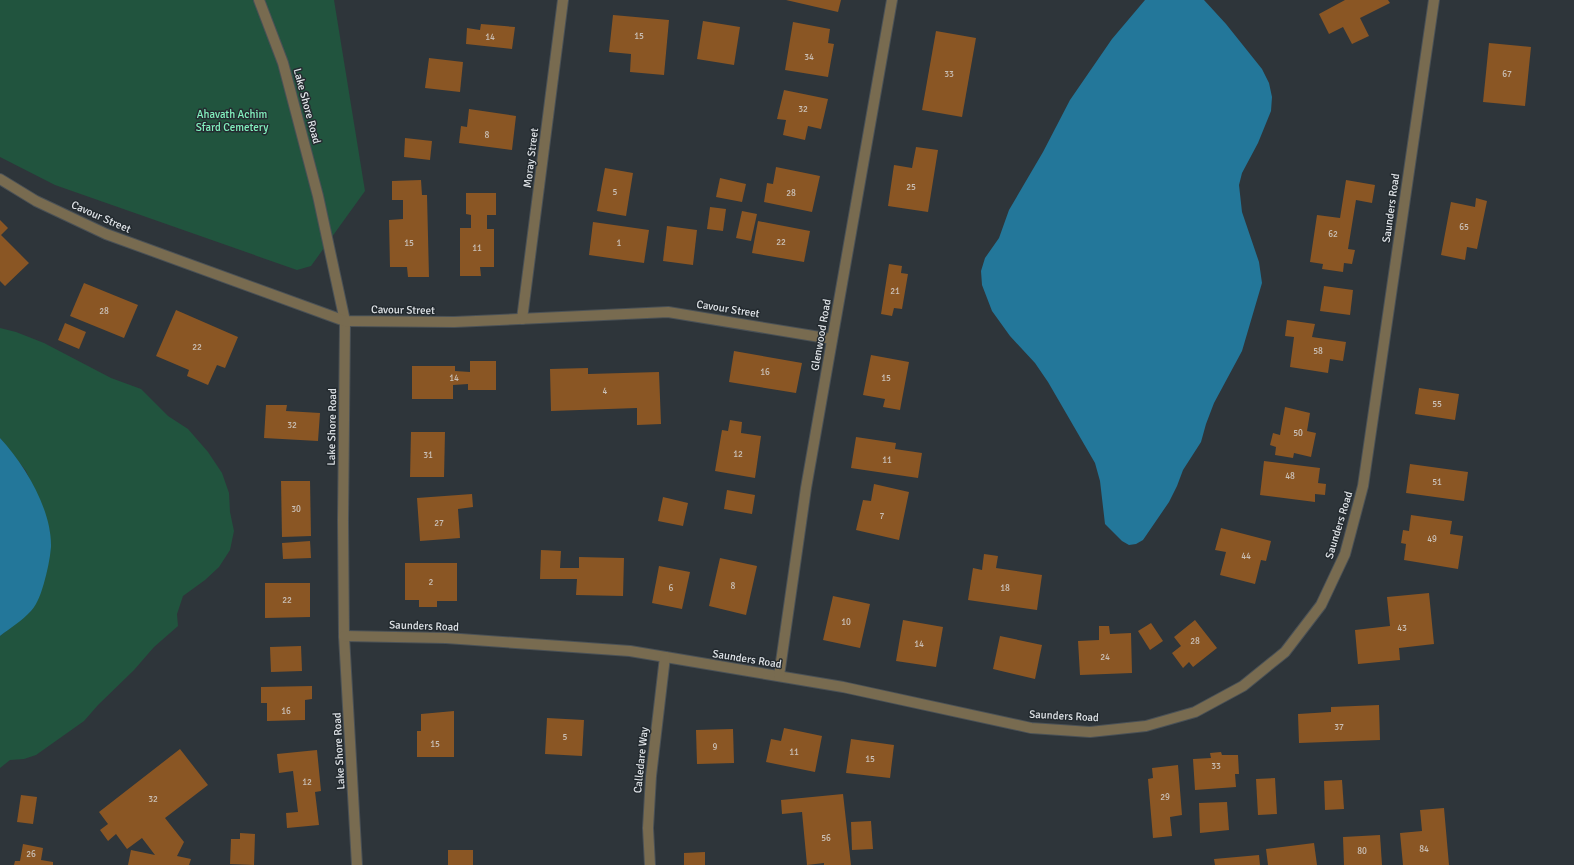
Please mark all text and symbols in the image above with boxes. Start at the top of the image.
house number: 15 [634,31,644,42]
house number: 14 [485,32,495,43]
house number: 34 [804,52,814,63]
street label: Lake Shore Road [291,67,323,145]
house number: 33 [944,69,954,80]
house number: 67 [1502,69,1512,80]
house number: 32 [798,104,808,115]
park label: Ahavath Achim Sfard Cemetery [196,108,269,134]
street label: Moray Street [521,127,541,189]
house number: 8 [485,130,490,141]
street label: Saunders Road [1380,172,1402,244]
house number: 25 [906,182,916,193]
house number: 5 [613,187,618,198]
house number: 28 [786,188,796,199]
street label: Cavour Street [69,198,133,236]
house number: 65 [1459,222,1469,233]
house number: 62 [1328,229,1338,240]
house number: 22 [776,237,786,248]
house number: 15 [404,238,414,249]
house number: 1 [617,238,622,249]
house number: 11 [472,243,482,254]
house number: 21 [890,286,900,297]
street label: Cavour Street [696,298,761,320]
street label: Glenwood Road [808,298,834,372]
street label: Cavour Street [371,303,435,317]
house number: 28 [99,306,109,317]
house number: 22 [192,342,202,353]
house number: 58 [1313,346,1323,357]
house number: 16 [760,367,770,378]
house number: 14 [449,373,459,384]
house number: 15 [881,373,891,384]
house number: 4 [603,386,608,397]
street label: Lake Shore Road [325,388,339,466]
house number: 55 [1432,399,1442,410]
house number: 32 [287,420,297,431]
house number: 50 [1293,428,1303,439]
house number: 12 [733,449,743,460]
house number: 31 [423,450,433,461]
house number: 11 [882,455,892,466]
house number: 48 [1285,471,1295,482]
house number: 51 [1432,477,1442,488]
street label: Saunders Road [1323,490,1355,560]
house number: 30 [291,504,301,515]
house number: 7 [880,511,885,522]
house number: 27 [434,518,444,529]
house number: 49 [1427,534,1437,545]
house number: 44 [1241,551,1251,562]
house number: 2 [429,577,434,588]
house number: 8 [731,581,736,592]
house number: 6 [669,583,674,594]
house number: 18 [1000,583,1010,594]
house number: 22 [282,595,292,606]
house number: 10 [841,617,851,628]
street label: Saunders Road [389,618,459,634]
house number: 43 [1397,623,1407,634]
house number: 28 [1190,636,1200,647]
house number: 14 [914,639,924,650]
street label: Saunders Road [711,647,783,671]
house number: 24 [1100,652,1110,663]
house number: 16 [281,706,291,717]
street label: Saunders Road [1029,708,1099,724]
street label: Lake Shore Road [330,712,348,790]
house number: 37 [1334,722,1344,733]
street label: Calledare Way [631,725,651,794]
house number: 5 [563,732,568,743]
house number: 15 [430,739,440,750]
house number: 9 [713,742,718,753]
house number: 11 [789,747,799,758]
house number: 15 [865,754,875,765]
house number: 33 [1211,761,1221,772]
house number: 12 [302,777,312,788]
house number: 29 [1160,792,1170,803]
house number: 32 [148,794,158,805]
house number: 56 [821,833,831,844]
house number: 84 [1419,844,1429,855]
house number: 80 [1357,846,1367,857]
house number: 26 [26,849,36,860]

